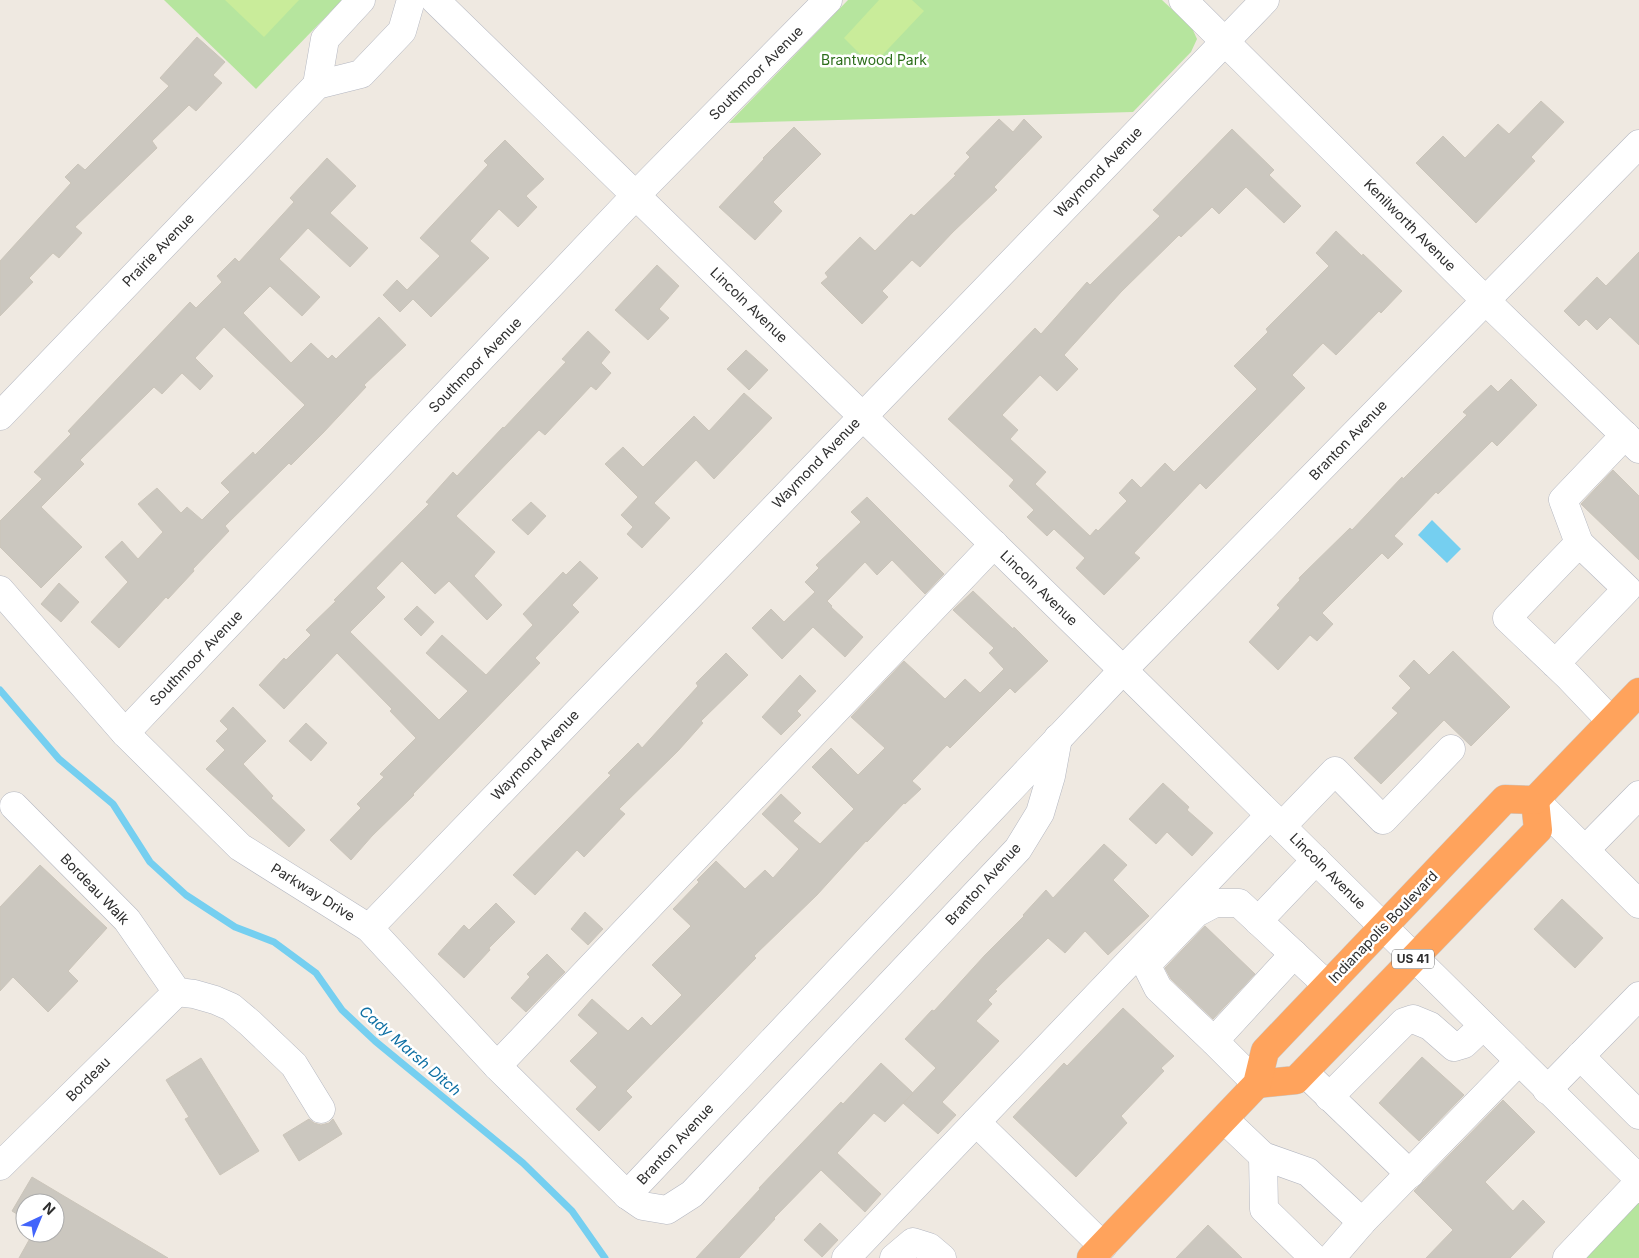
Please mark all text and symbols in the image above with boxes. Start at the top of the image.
street label: Southmoor Avenue [705,22,806,123]
park label: Brantwood Park [821,51,927,68]
street label: Waymond Avenue [1050,123,1145,220]
street label: Kenilworth Avenue [1361,175,1460,274]
street label: Prairie Avenue [118,209,197,290]
street label: Lincoln Avenue [707,264,791,346]
street label: Southmoor Avenue [425,313,525,416]
street label: Branton Avenue [1305,396,1390,483]
street label: Waymond Avenue [768,414,863,511]
street label: Lincoln Avenue [997,547,1081,629]
street label: Southmoor Avenue [146,606,246,709]
street label: Waymond Avenue [487,706,582,803]
street label: Lincoln Avenue [1287,829,1370,912]
street label: Branton Avenue [941,839,1024,928]
street label: Bordeau Walk [57,850,133,928]
street label: Parkway Drive [268,859,358,924]
street label: Indianapolis Boulevard [1325,867,1441,986]
road number: US 41 [1392,950,1434,969]
water label: Cady Marsh Ditch [356,1001,465,1100]
street label: Bordeau [62,1053,113,1104]
street label: Branton Avenue [633,1100,717,1188]
north arrow [15,1193,65,1243]
text: N [40,1198,59,1218]

